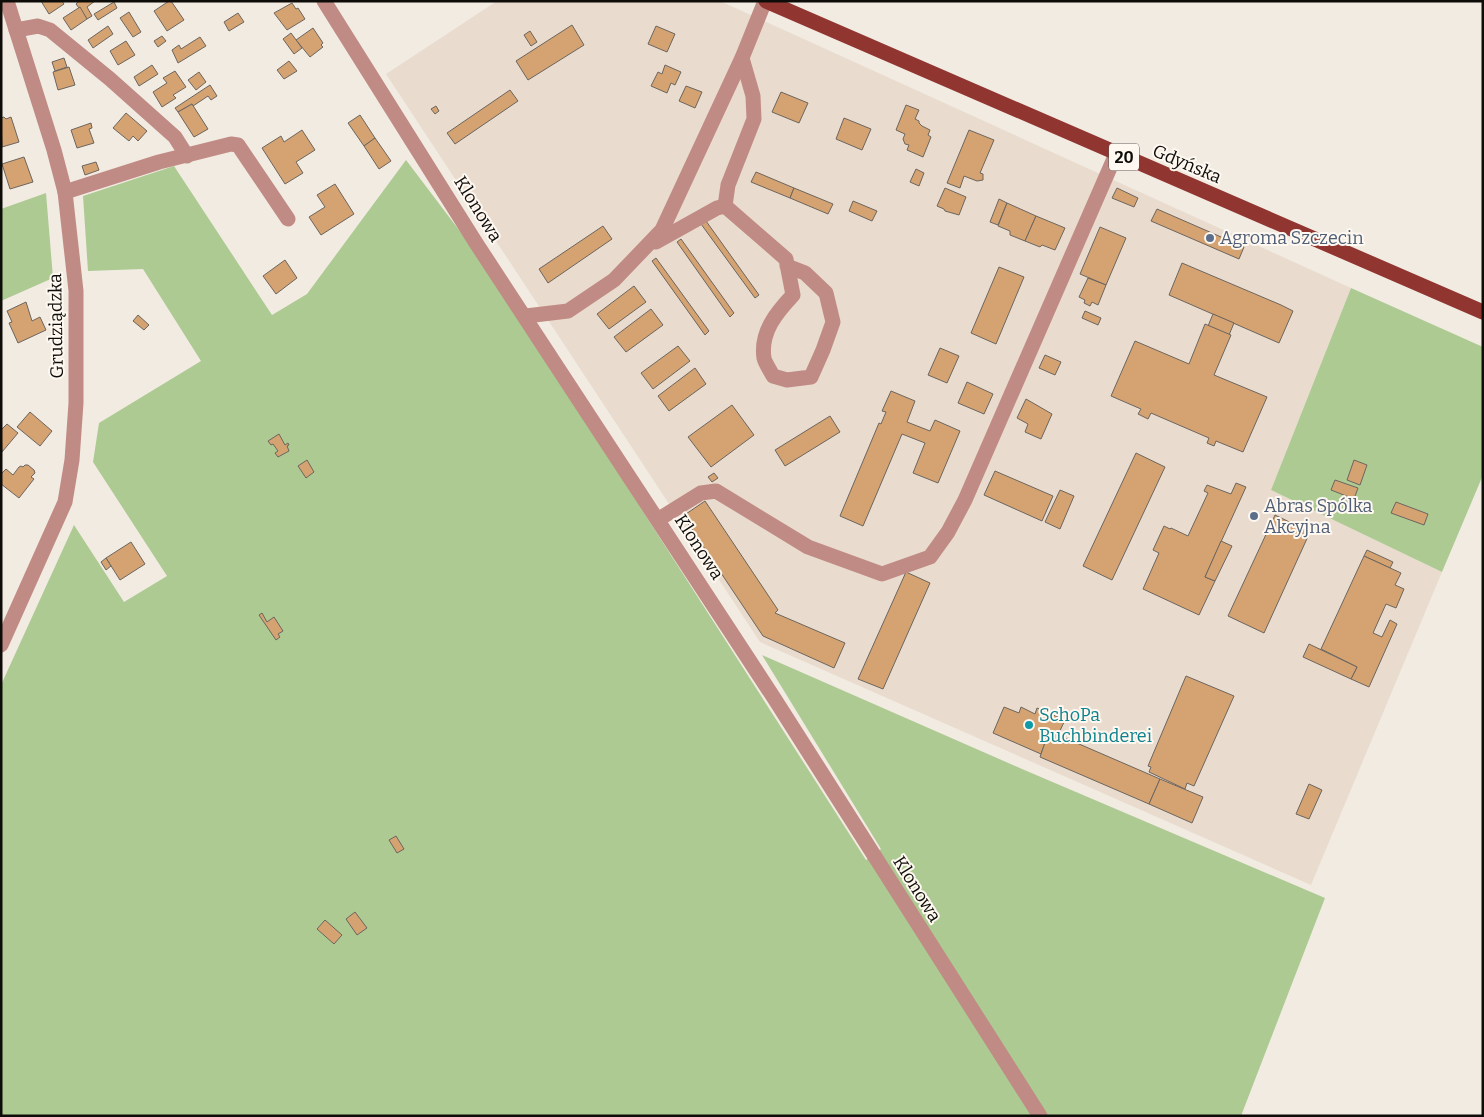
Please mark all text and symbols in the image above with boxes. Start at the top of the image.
street label: Gdyńska [1149,140,1225,188]
road number: 20 [1109,144,1139,170]
street label: Klonowa [449,172,507,246]
place label: Agroma Szczecin [1220,227,1364,249]
marker: Agroma Szczecin [1204,232,1216,244]
street label: Grudziądzka [44,273,68,379]
place label: Abras Spólka Akcyjna [1264,495,1373,538]
street label: Klonowa [670,510,728,584]
marker: Abras Spólka Akcyjna [1248,510,1260,522]
place label: SchoPa Buchbinderei [1039,704,1152,747]
marker: SchoPa Buchbinderei [1023,719,1035,731]
street label: Klonowa [888,852,946,926]

